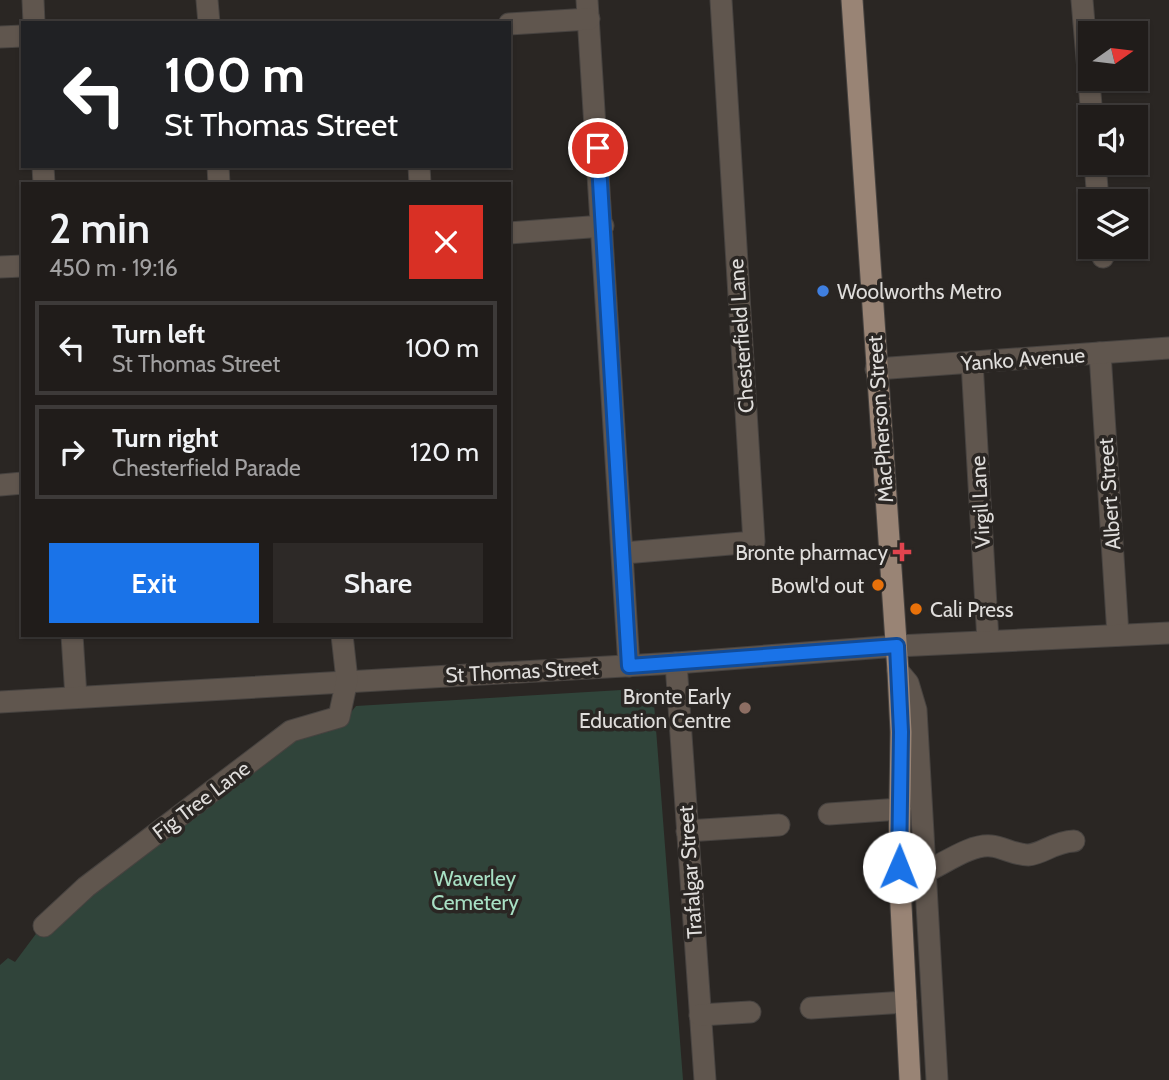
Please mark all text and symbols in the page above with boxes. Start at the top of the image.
north arrow [1078,21,1148,91]
map controls [1078,21,1148,259]
text: 100 m [164,45,305,104]
icon: left [49,49,140,140]
text: St Thomas Street [164,105,398,144]
button: sound [1078,105,1148,175]
pin [568,118,628,178]
icon: arrive [579,129,617,167]
button: layers [1078,189,1148,259]
text: 2 min [49,202,150,254]
button: close [409,205,483,279]
text: 450 m · 19:16 [49,254,178,282]
street label: Chesterfield Lane [723,258,759,414]
place label: Woolworths Metro [837,279,1002,304]
marker: Woolworths Metro [815,283,831,299]
text: Turn left [112,318,205,350]
icon: left [53,329,91,367]
text: 100 m [406,332,479,364]
street label: MacPherson Street [862,334,898,504]
street label: Yanko Avenue [959,342,1086,376]
text: St Thomas Street [112,350,280,378]
text: Turn right [112,422,218,454]
icon: right [53,433,91,471]
text: 120 m [410,436,479,468]
street label: Albert Street [1093,437,1125,551]
text: Chesterfield Parade [112,454,301,482]
street label: Virgil Lane [965,455,995,549]
place label: Bronte pharmacy [735,540,888,565]
button: Exit [49,543,259,623]
button: Share [273,543,483,623]
marker: Bronte pharmacy [894,544,910,560]
place label: Bowl'd out [771,573,864,598]
marker: Bowl'd out [870,577,886,593]
place label: Cali Press [930,597,1014,622]
marker: Cali Press [908,601,924,617]
street label: St Thomas Street [445,654,599,688]
place label: Bronte Early Education Centre [579,684,731,733]
marker: Bronte Early Education Centre [737,700,753,716]
street label: Fig Tree Lane [147,755,255,845]
street label: Trafalgar Street [673,805,707,939]
position arrow [862,830,936,904]
park label: Waverley Cemetery [431,866,519,915]

